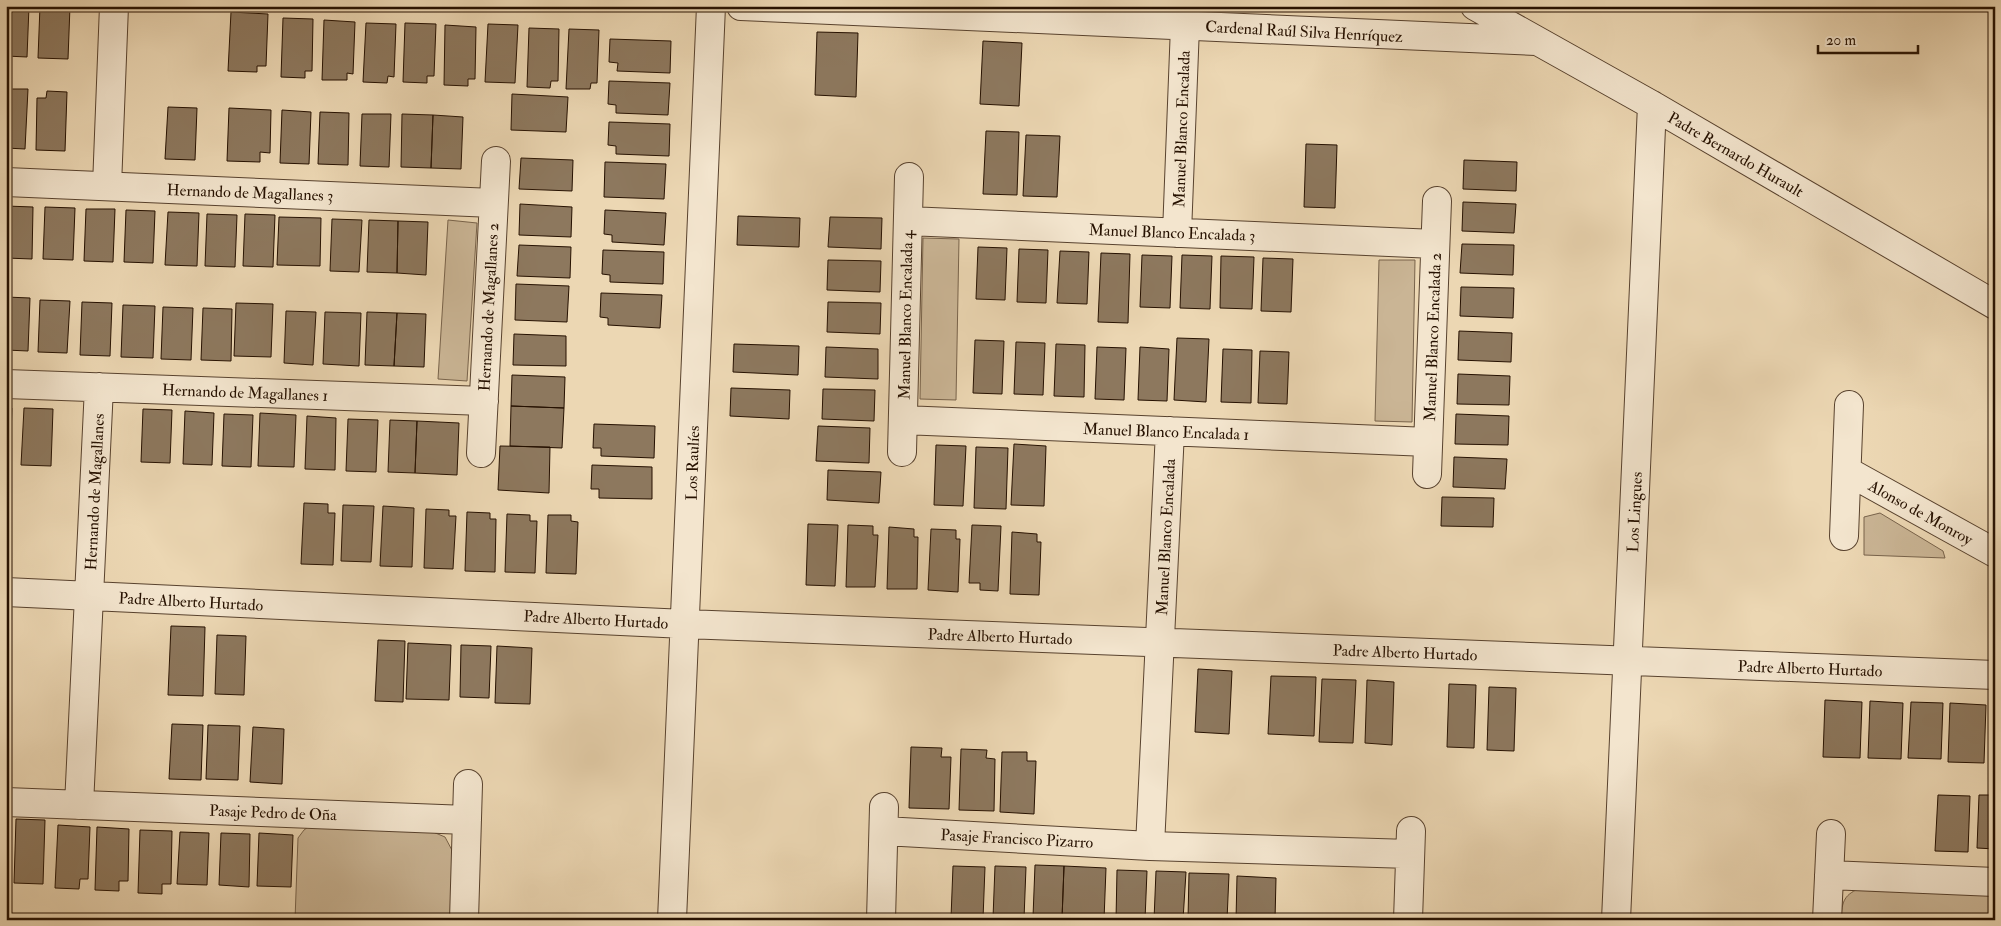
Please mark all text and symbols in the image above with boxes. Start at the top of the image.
street label: Cardenal Raúl Silva Henríquez [1205,17,1403,47]
scale bar [1818,22,1918,54]
text: 20 m [1826,31,1856,50]
street label: Manuel Blanco Encalada [1169,50,1195,208]
street label: Padre Bernardo Hurault [1664,108,1807,202]
street label: Hernando de Magallanes 3 [166,180,334,206]
street label: Manuel Blanco Encalada 3 [1088,220,1256,246]
street label: Hernando de Magallanes 2 [475,222,503,392]
street label: Manuel Blanco Encalada 4 [895,229,917,400]
street label: Manuel Blanco Encalada 2 [1420,252,1446,422]
street label: Hernando de Magallanes 1 [162,380,328,406]
street label: Hernando de Magallanes [81,413,109,571]
street label: Manuel Blanco Encalada 1 [1083,419,1249,445]
street label: Los Raulíes [682,425,704,501]
street label: Manuel Blanco Encalada [1152,458,1180,616]
street label: Los Lingues [1623,471,1647,553]
street label: Alonso de Monroy [1864,475,1977,550]
street label: Padre Alberto Hurtado [118,588,264,616]
street label: Padre Alberto Hurtado [523,606,669,634]
street label: Padre Alberto Hurtado [927,624,1073,650]
street label: Padre Alberto Hurtado [1332,640,1478,666]
street label: Padre Alberto Hurtado [1737,656,1883,682]
street label: Pasaje Pedro de Oña [209,801,338,825]
street label: Pasaje Francisco Pizarro [940,825,1094,853]

